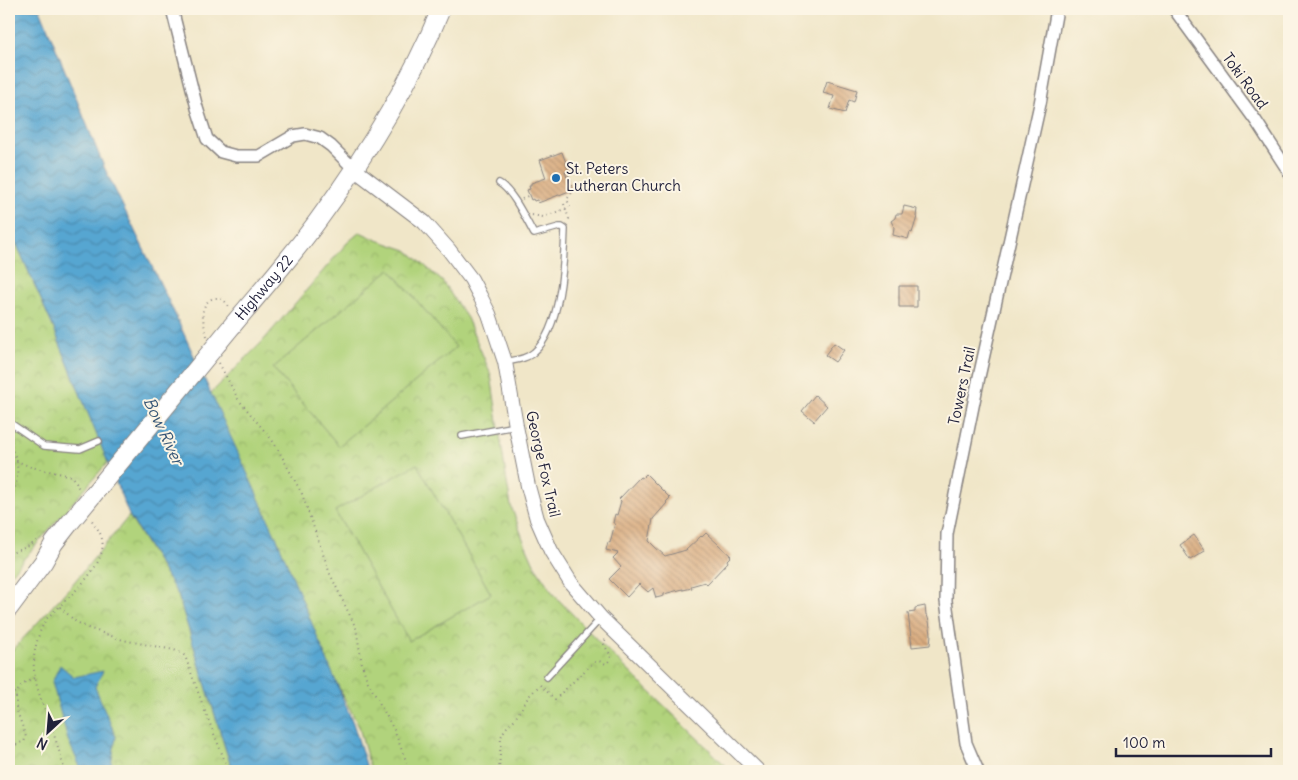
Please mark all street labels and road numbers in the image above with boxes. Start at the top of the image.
street label: Toki Road [1219,49,1272,113]
street label: Highway 22 [231,251,297,324]
street label: Towers Trail [944,345,979,427]
street label: George Fox Trail [522,409,565,519]

